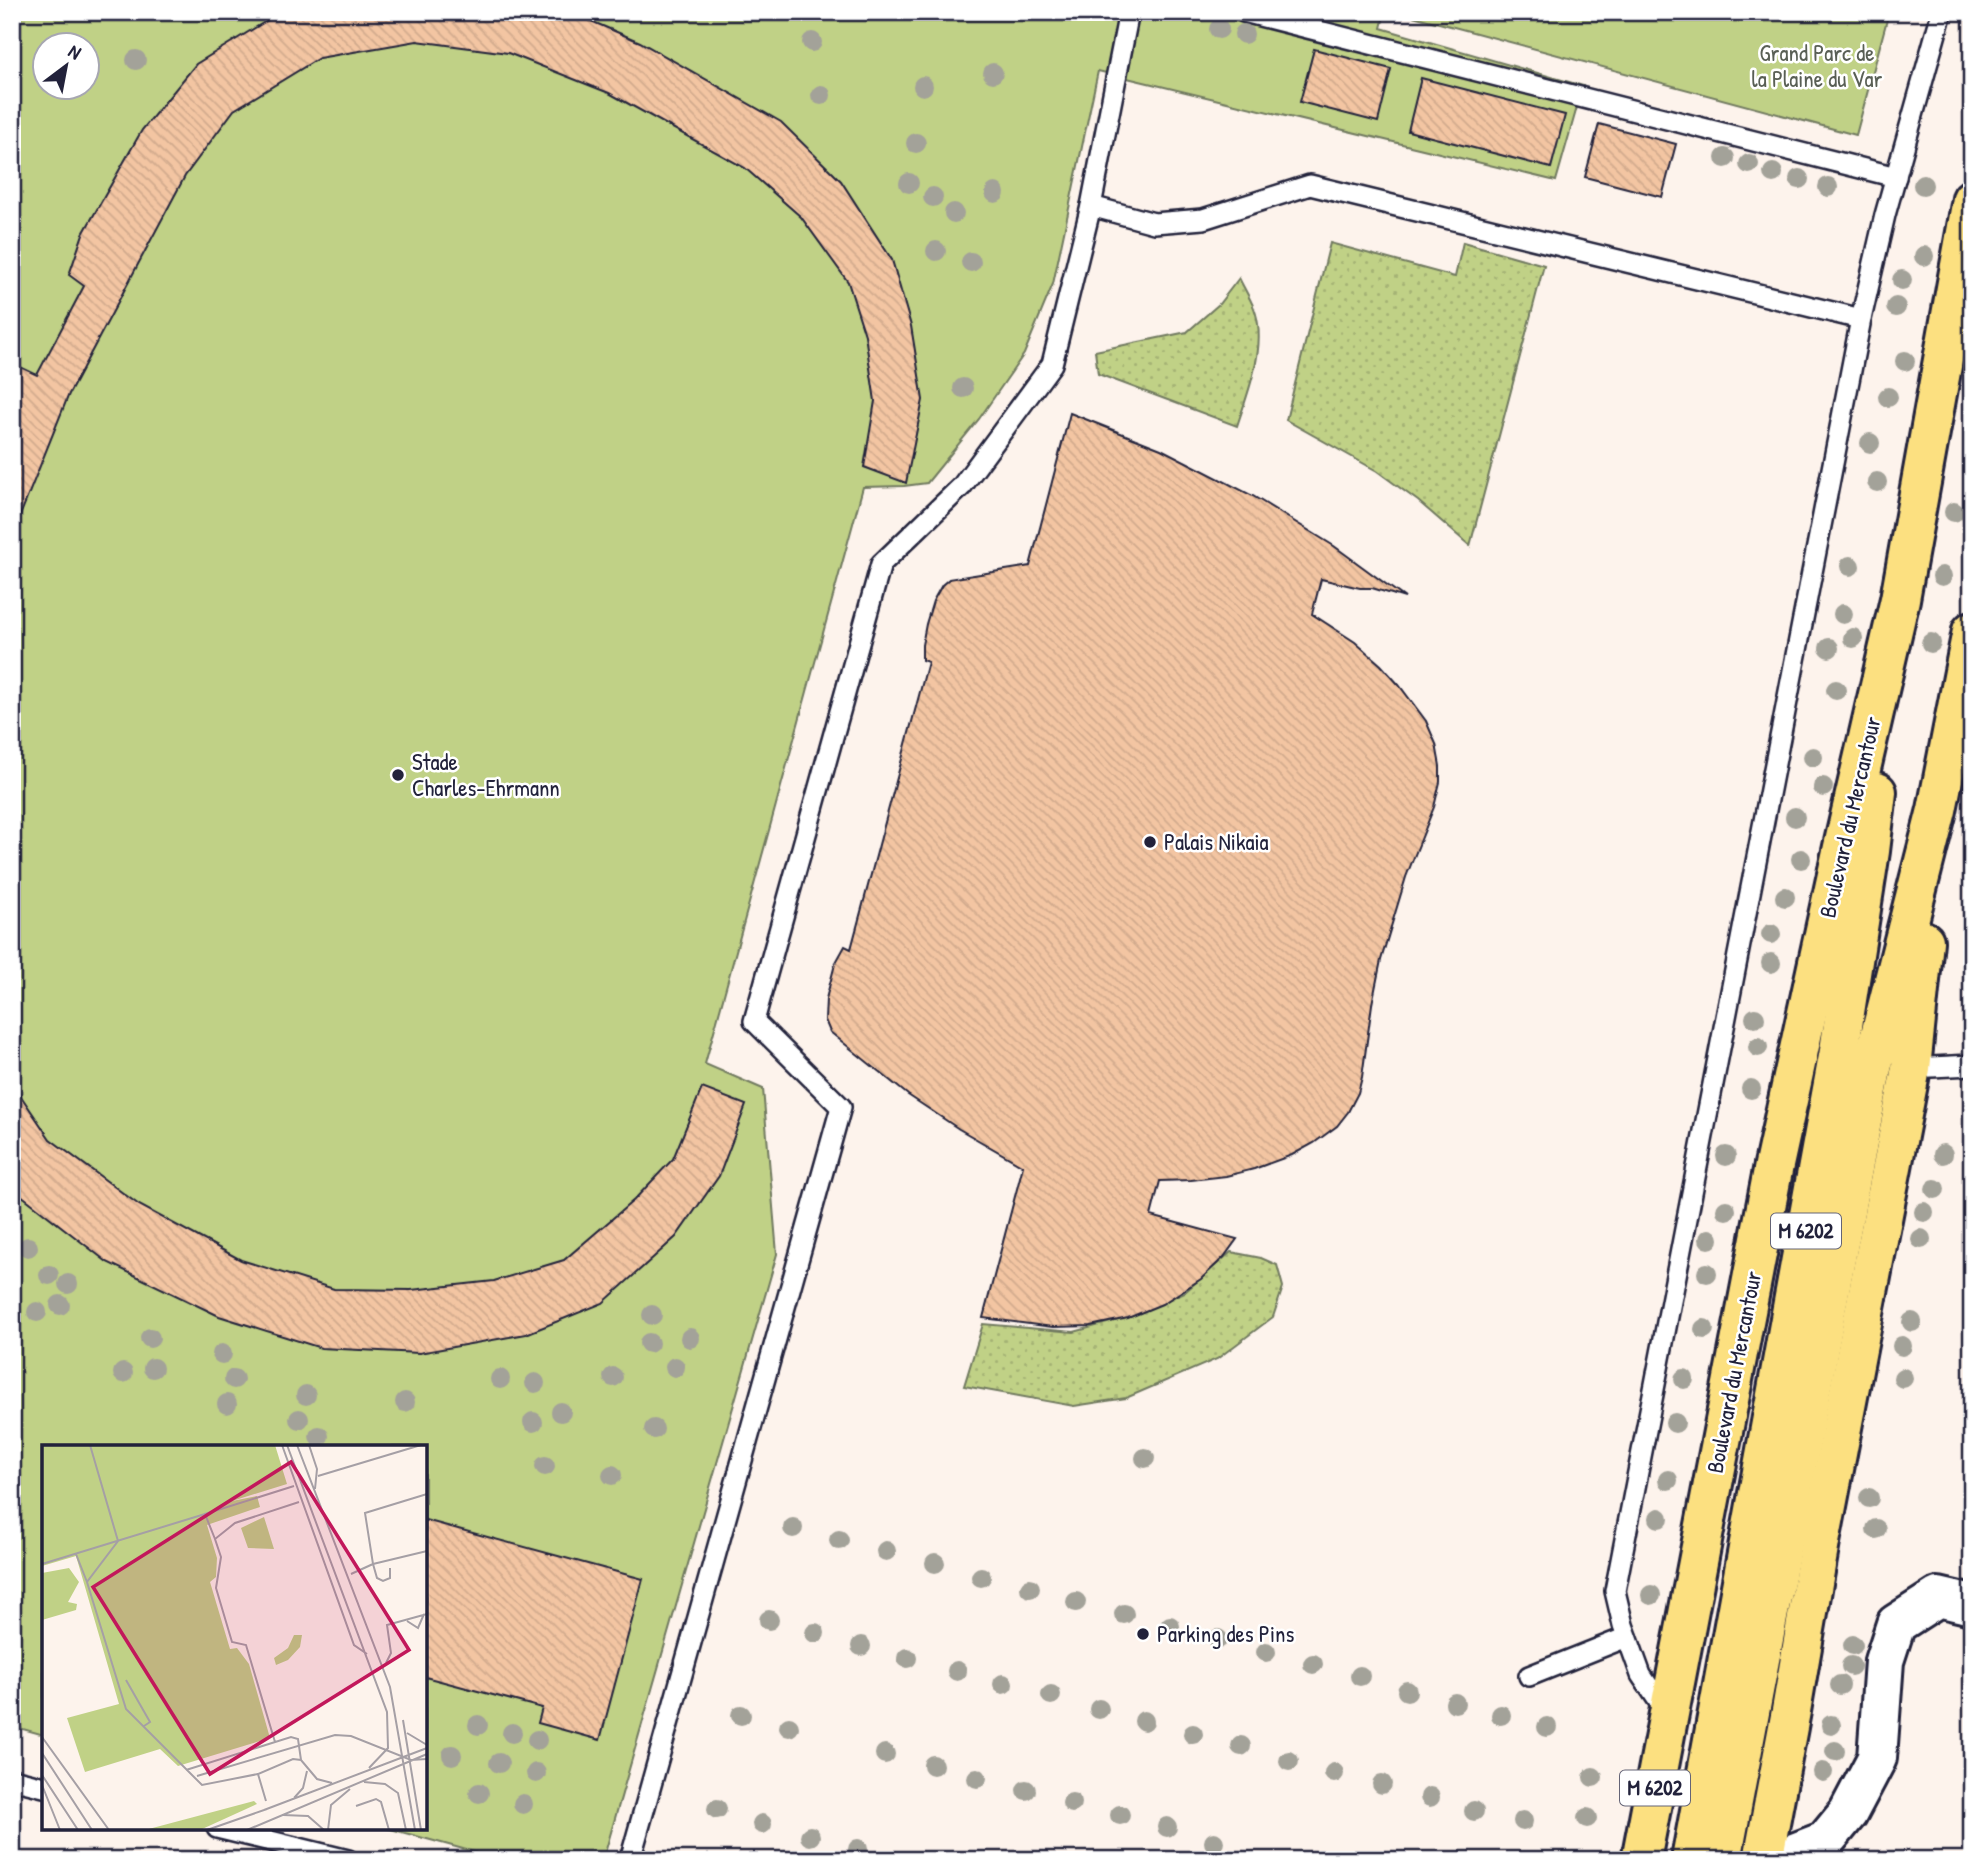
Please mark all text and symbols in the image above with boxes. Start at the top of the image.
north arrow [32,32,102,102]
park label: Grand Parc de la Plaine du Var [1752,37,1883,94]
text: N [64,38,86,65]
street label: Boulevard du Mercantour [1811,713,1888,920]
place label: Stade Charles-Ehrmann [412,746,560,803]
marker: Stade Charles-Ehrmann [390,767,406,783]
place label: Palais Nikaia [1164,826,1269,857]
marker: Palais Nikaia [1142,834,1158,850]
road number: M 6202 [1771,1214,1841,1248]
street label: Boulevard du Mercantour [1699,1268,1768,1476]
inset map [42,1445,427,1830]
place label: Parking des Pins [1157,1618,1294,1649]
marker: Parking des Pins [1135,1626,1151,1642]
road number: M 6202 [1620,1770,1690,1806]

